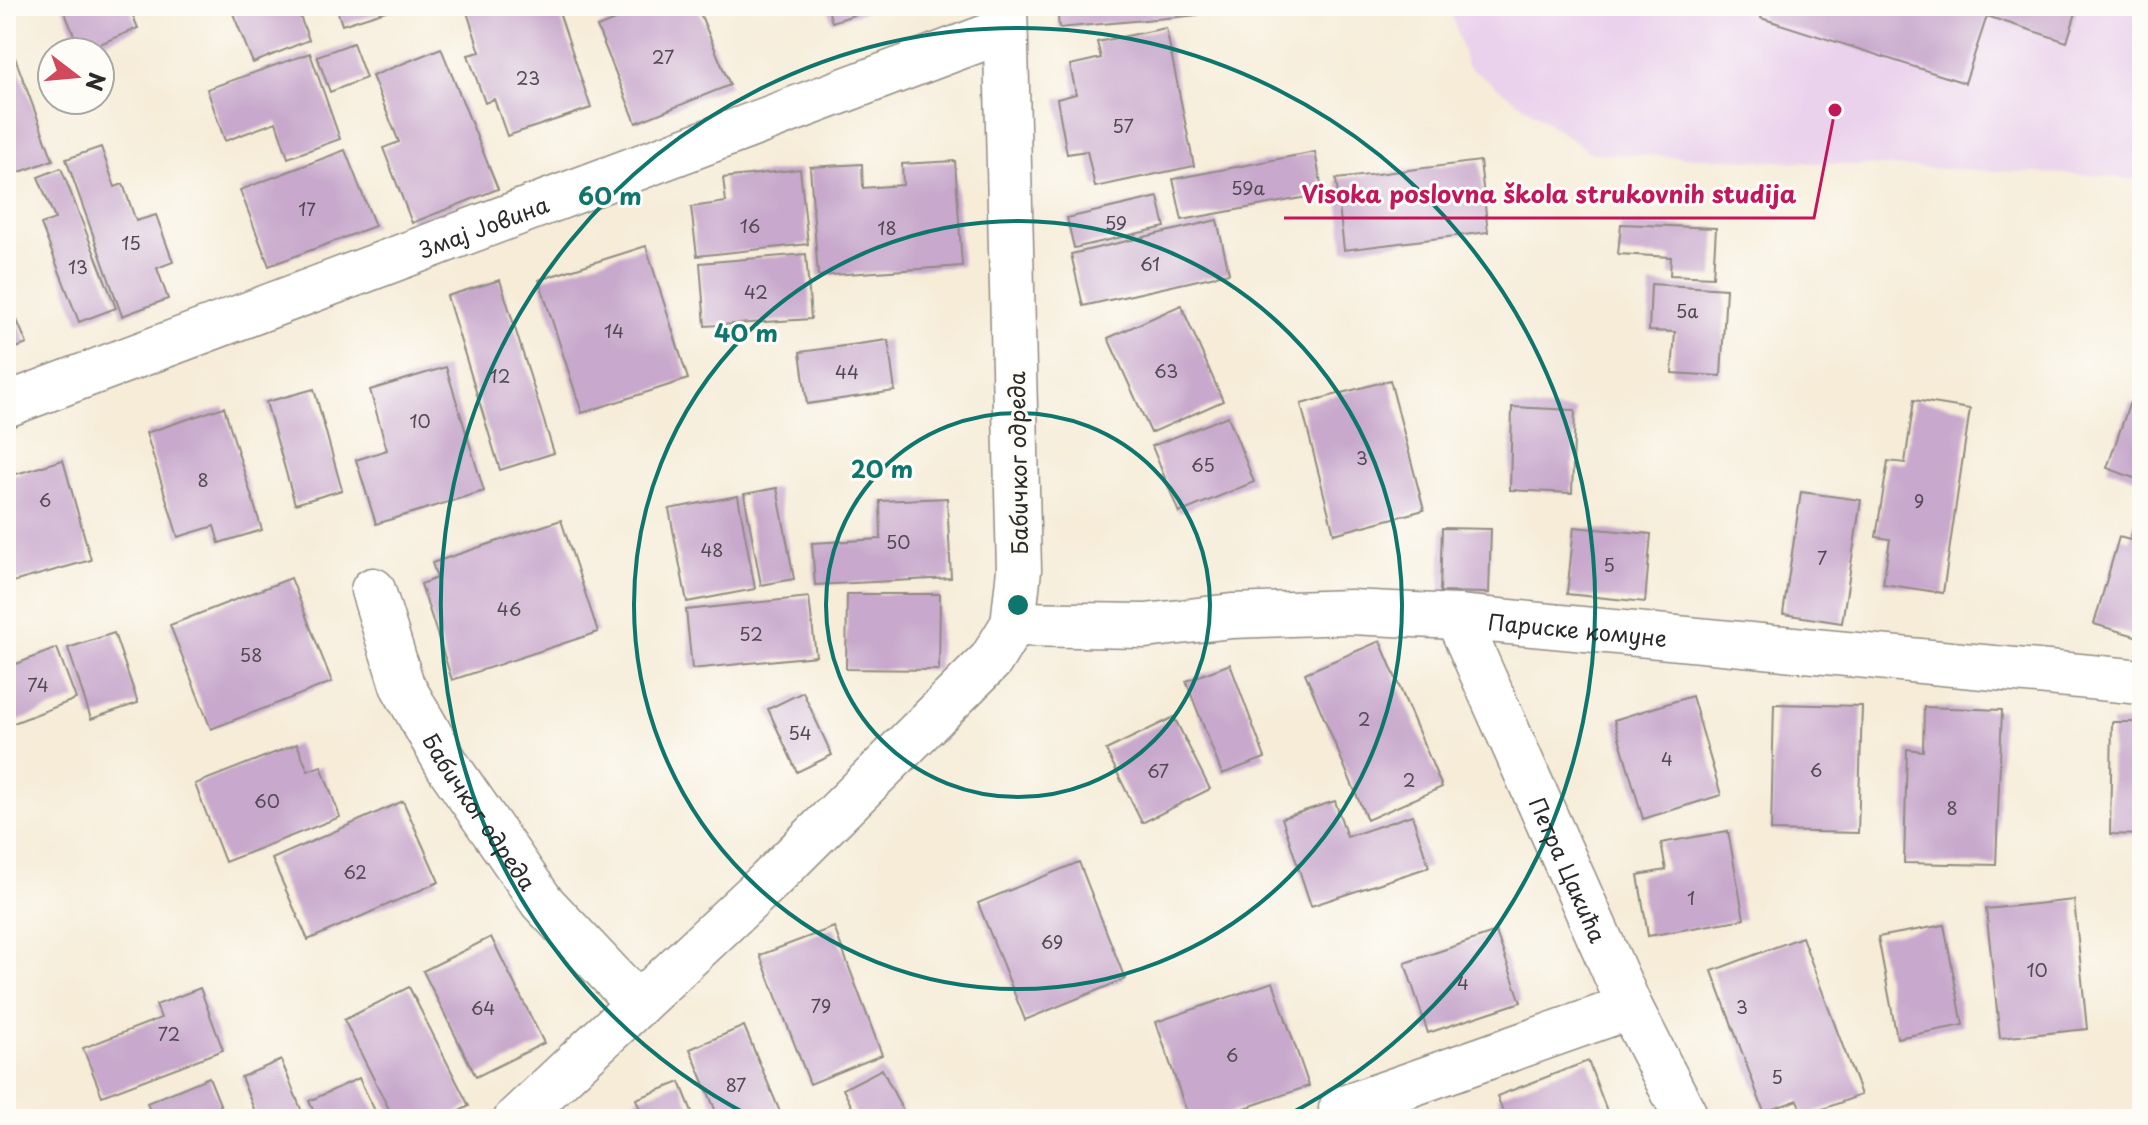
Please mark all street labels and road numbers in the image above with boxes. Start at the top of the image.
street label: Змај Јовина [414,186,553,265]
street label: Бабичког одреда [999,371,1035,555]
street label: Париске комуне [1487,604,1669,653]
street label: Бабичког одреда [416,726,545,897]
street label: Петра Цакића [1522,791,1616,947]

